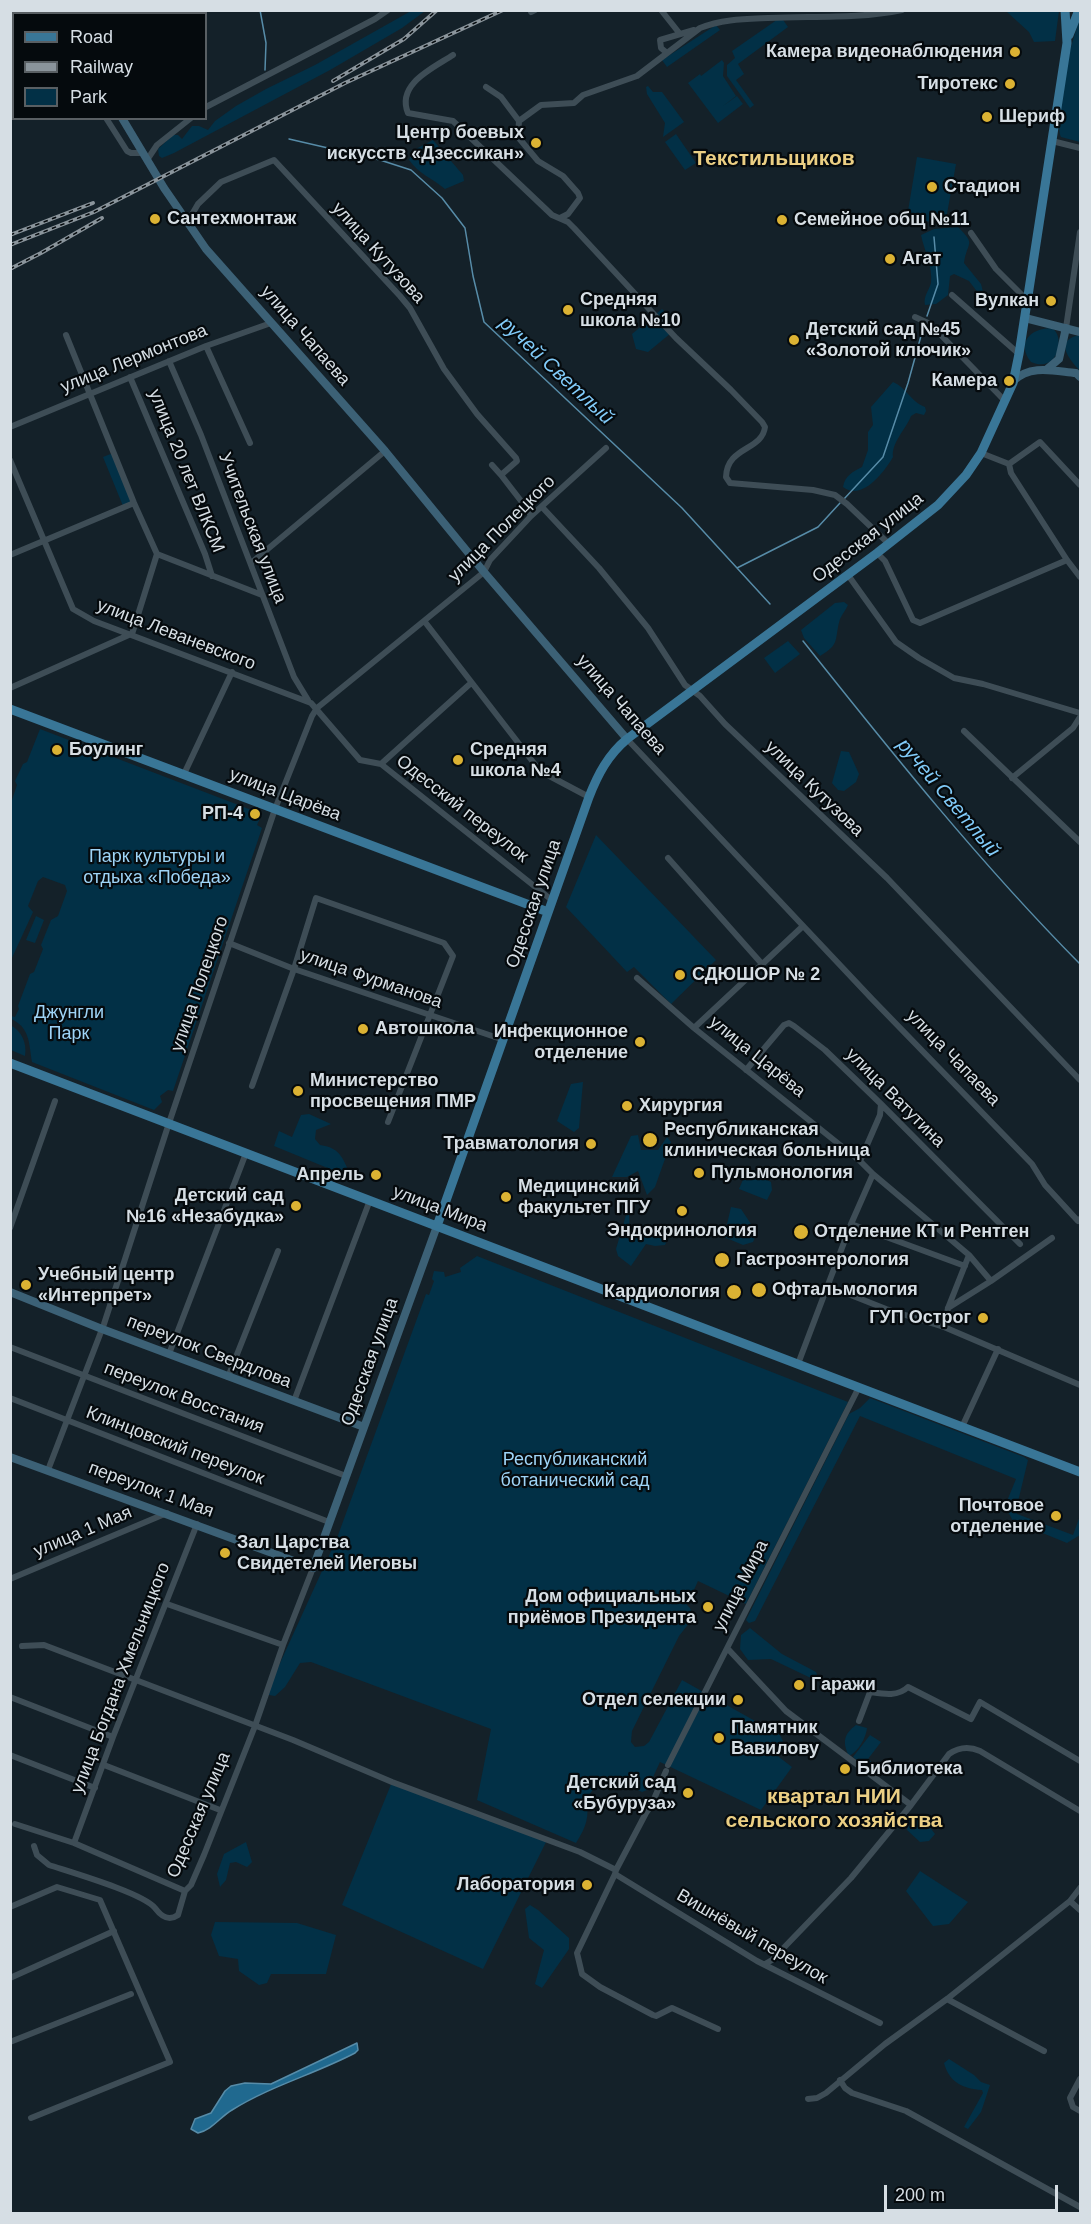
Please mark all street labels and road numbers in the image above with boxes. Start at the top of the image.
street label: улица Кутузова [327,198,429,308]
street label: улица Чапаева [256,282,354,390]
street label: улица Лермонтова [58,320,210,398]
street label: улица 20 лет ВЛКСМ [143,386,229,556]
street label: Учительская улица [213,450,291,606]
street label: улица Полецкого [444,471,560,587]
street label: Одесская улица [808,488,928,588]
street label: улица Леваневского [94,595,258,675]
street label: улица Чапаева [572,651,670,759]
street label: улица Кутузова [760,736,868,842]
street label: Одесский переулок [392,751,532,867]
street label: улица Царёва [226,764,344,826]
street label: Одесская улица [502,837,566,971]
street label: улица Полецкого [167,913,233,1055]
street label: улица Фурманова [297,945,445,1013]
street label: улица Чапаева [902,1005,1004,1111]
street label: улица Царёва [705,1012,809,1102]
street label: улица Ватутина [841,1044,949,1152]
street label: улица Мира [390,1181,490,1237]
street label: Одесская улица [337,1295,403,1429]
street label: переулок Свердлова [124,1311,294,1393]
street label: переулок Восстания [101,1358,267,1438]
street label: Клинцовский переулок [83,1402,267,1490]
street label: переулок 1 Мая [85,1457,217,1523]
street label: улица 1 Мая [31,1502,135,1562]
street label: улица Мира [709,1537,773,1635]
street label: улица Богдана Хмельницкого [67,1559,175,1797]
street label: Одесская улица [163,1749,235,1881]
street label: Вишнёвый переулок [673,1885,831,1989]

